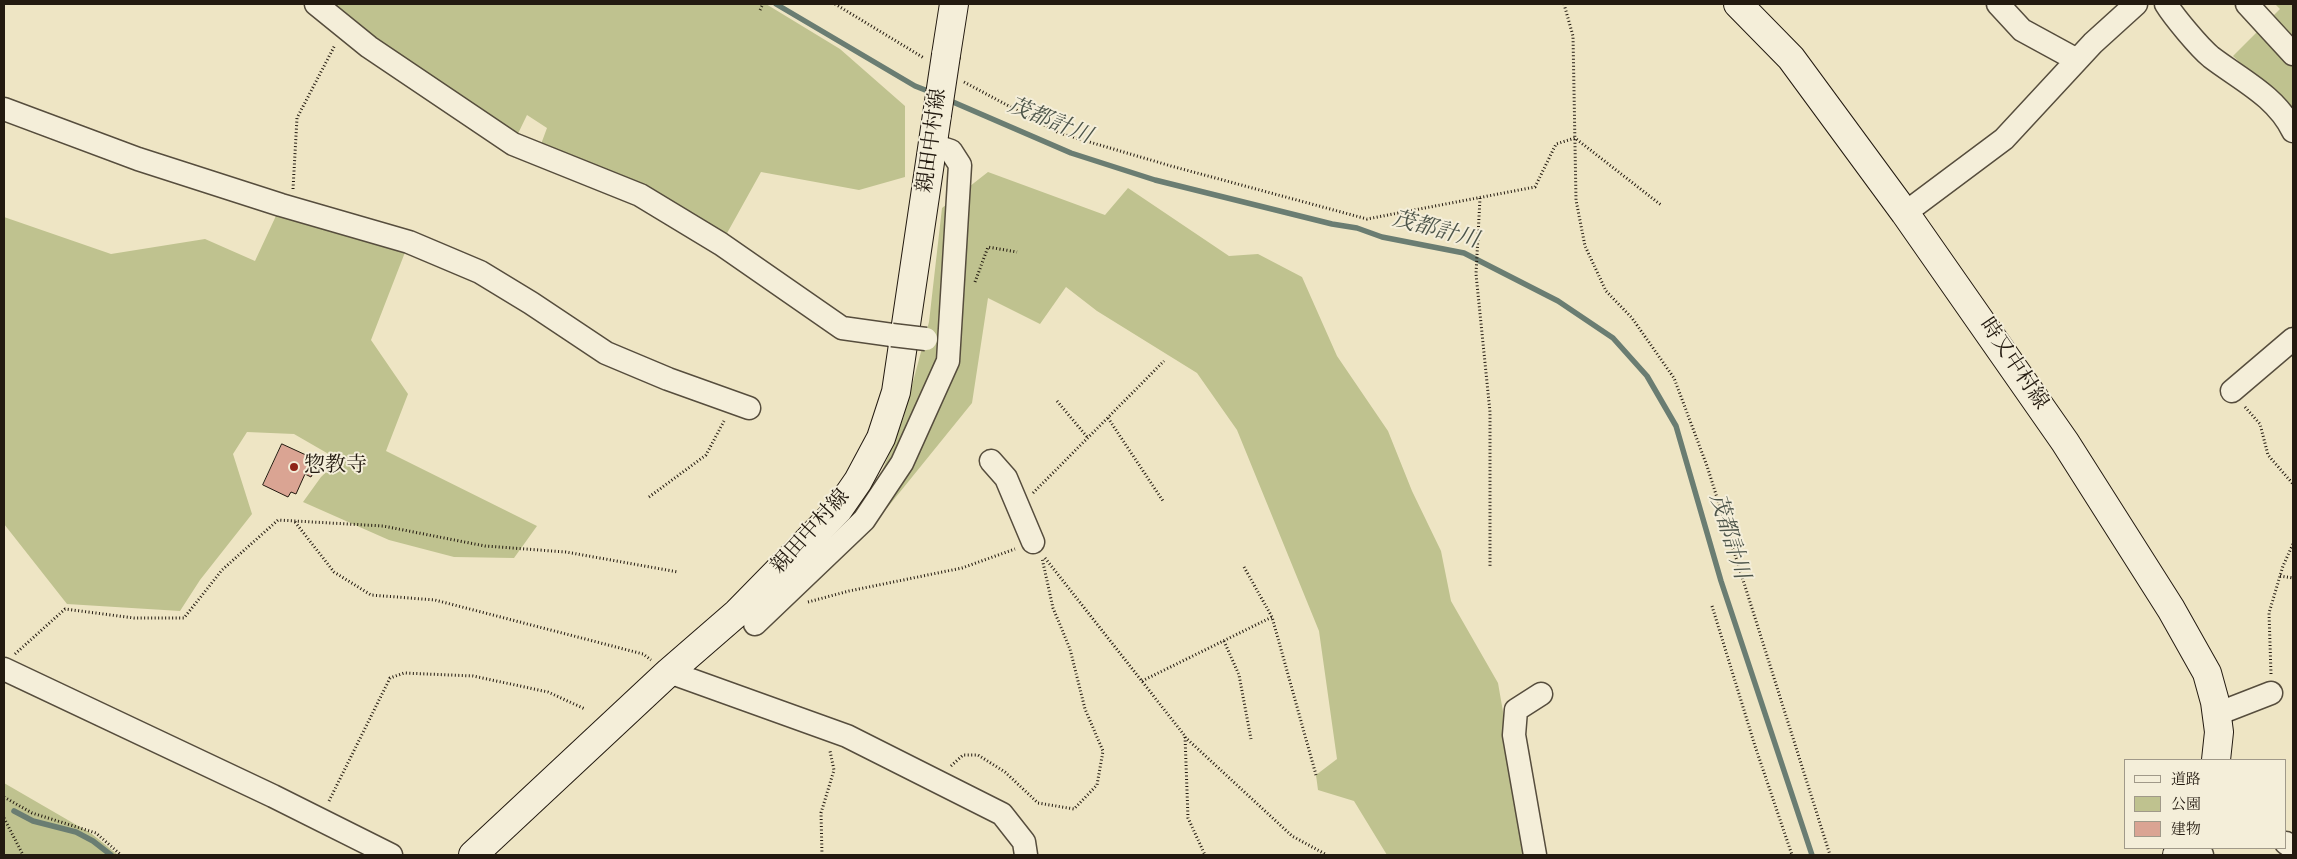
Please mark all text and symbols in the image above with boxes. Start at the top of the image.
street label: 親田中村線 [914,87,954,195]
water label: 茂都計川 [1003,94,1095,152]
water label: 茂都計川 [1389,208,1481,256]
street label: 時又中村線 [1972,314,2052,416]
place label: 惣教寺 [304,454,367,480]
marker: 惣教寺 [288,461,300,473]
street label: 親田中村線 [768,486,856,580]
water label: 茂都計川 [1702,491,1752,583]
legend [2124,759,2287,849]
text: 道路 [2171,770,2201,791]
text: 公園 [2171,795,2201,816]
text: 建物 [2171,820,2201,841]

